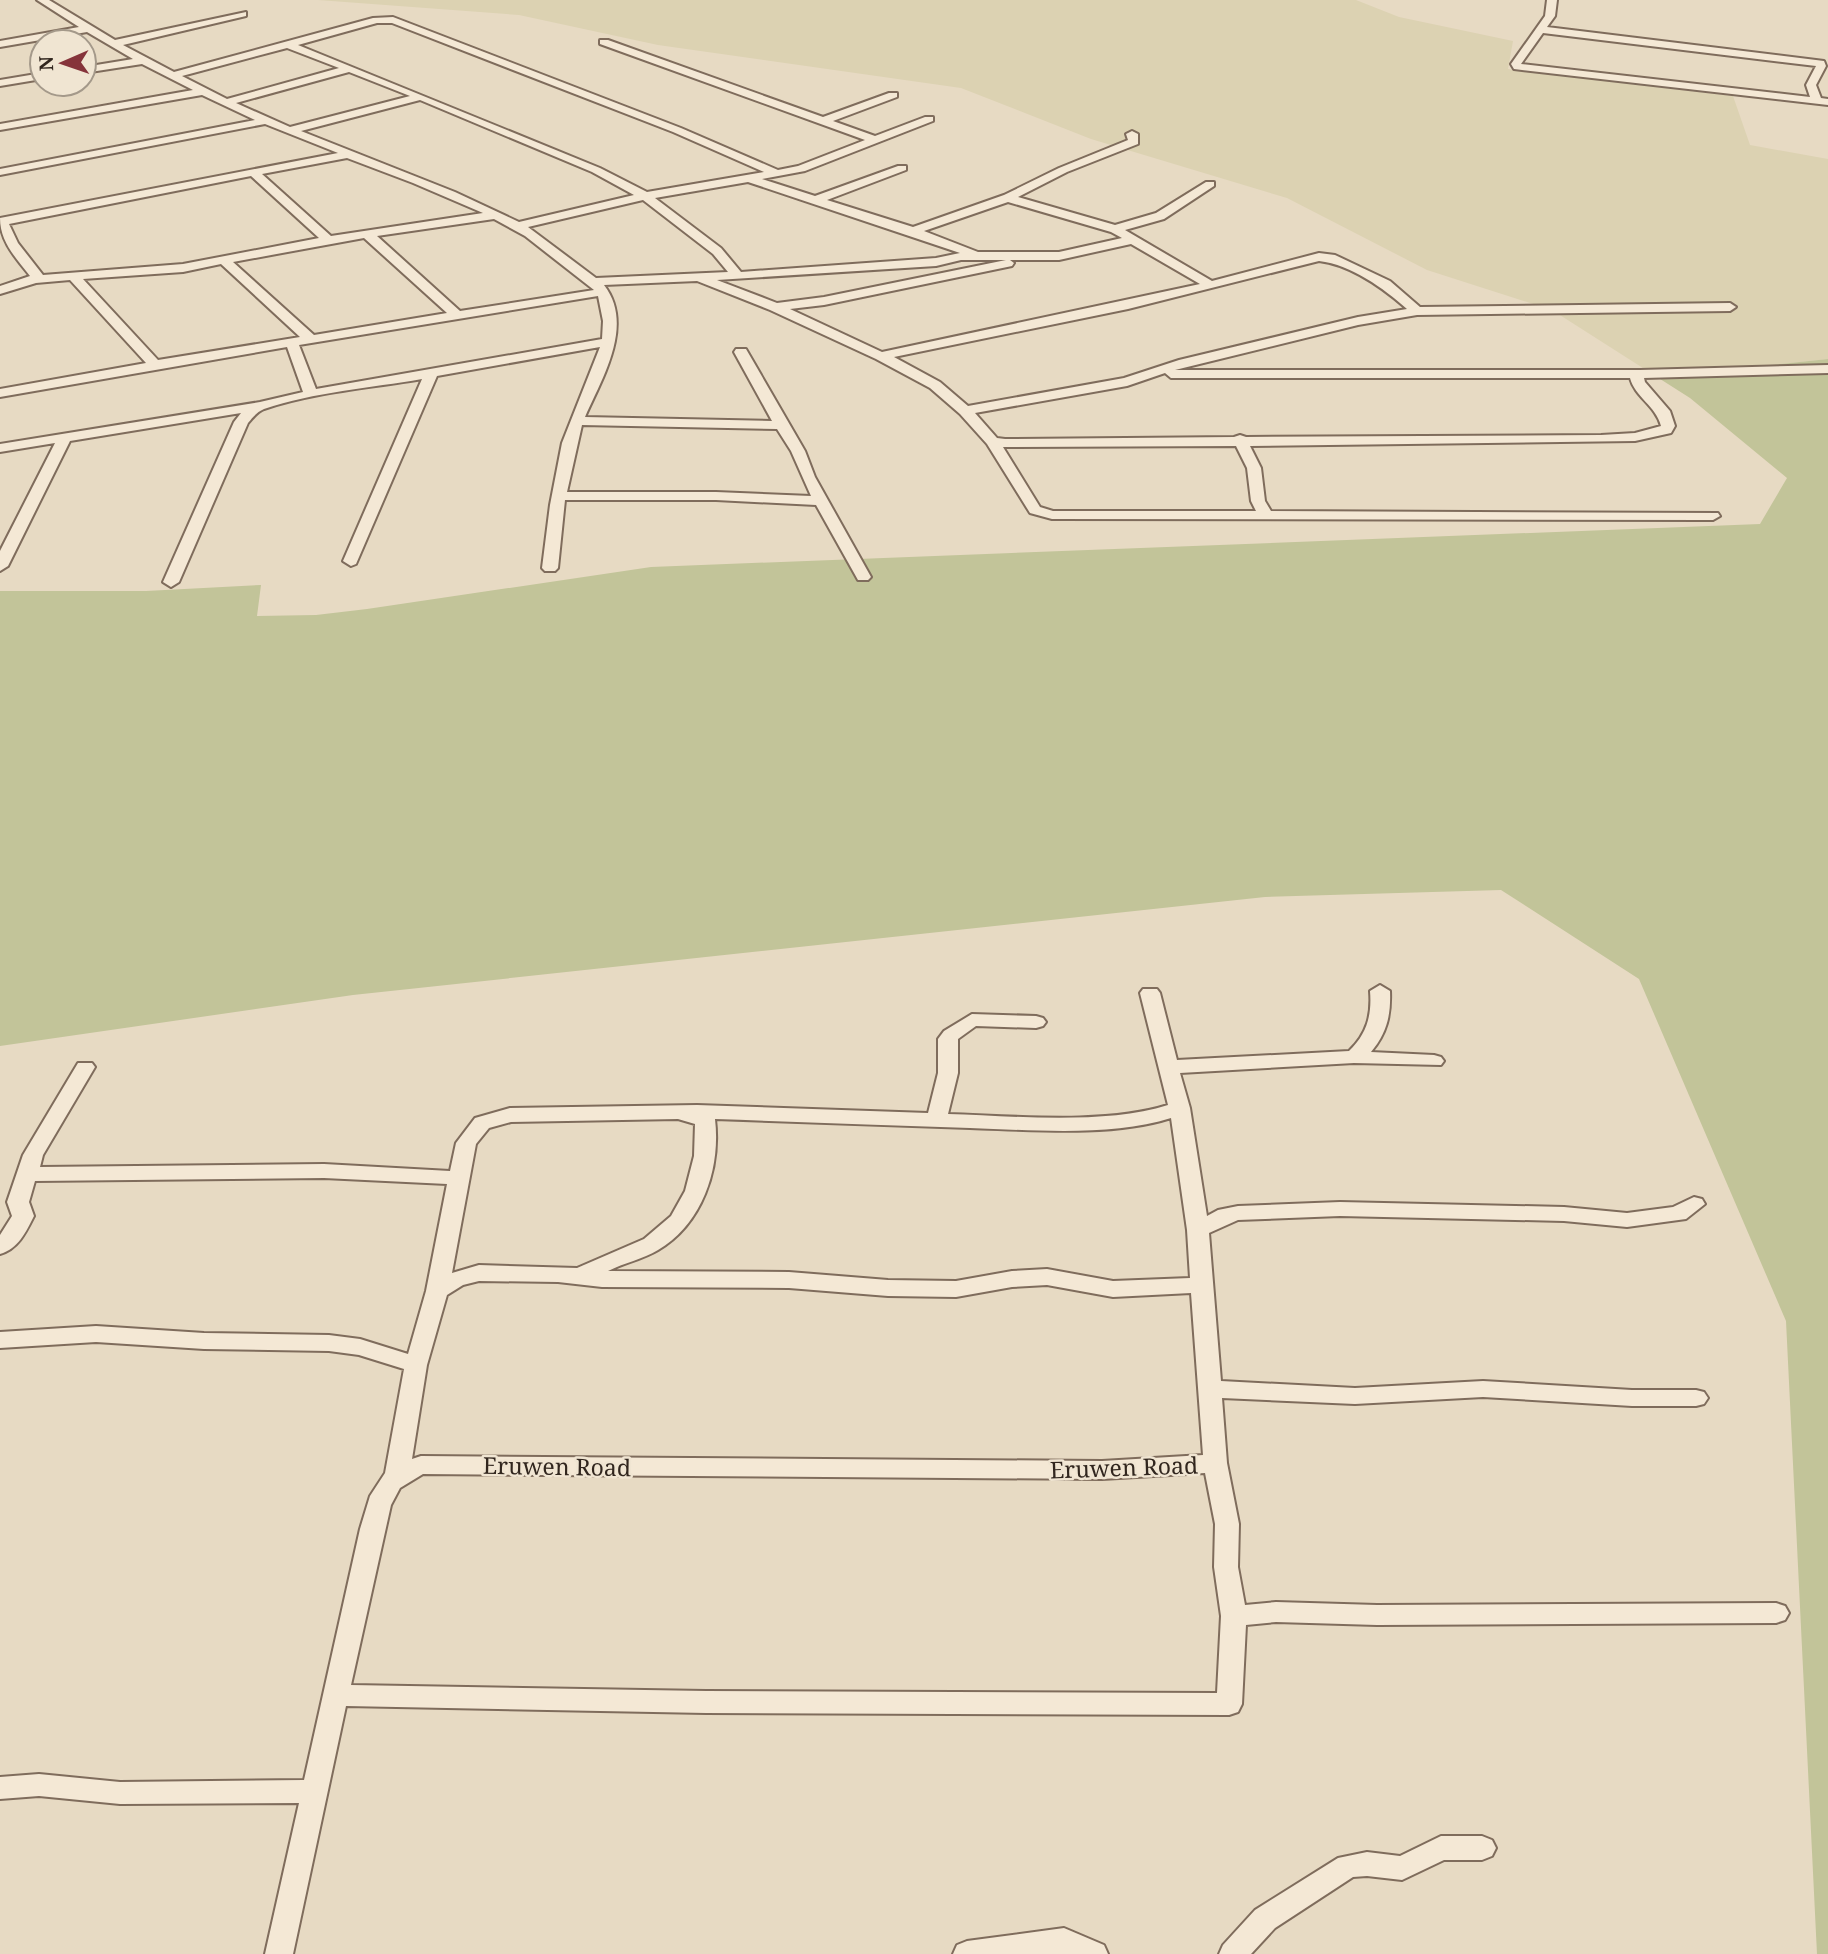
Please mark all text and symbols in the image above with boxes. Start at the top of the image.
north arrow [28,28,98,98]
text: N [33,56,59,72]
street label: Eruwen Road [1049,1448,1199,1486]
street label: Eruwen Road [483,1449,631,1483]

